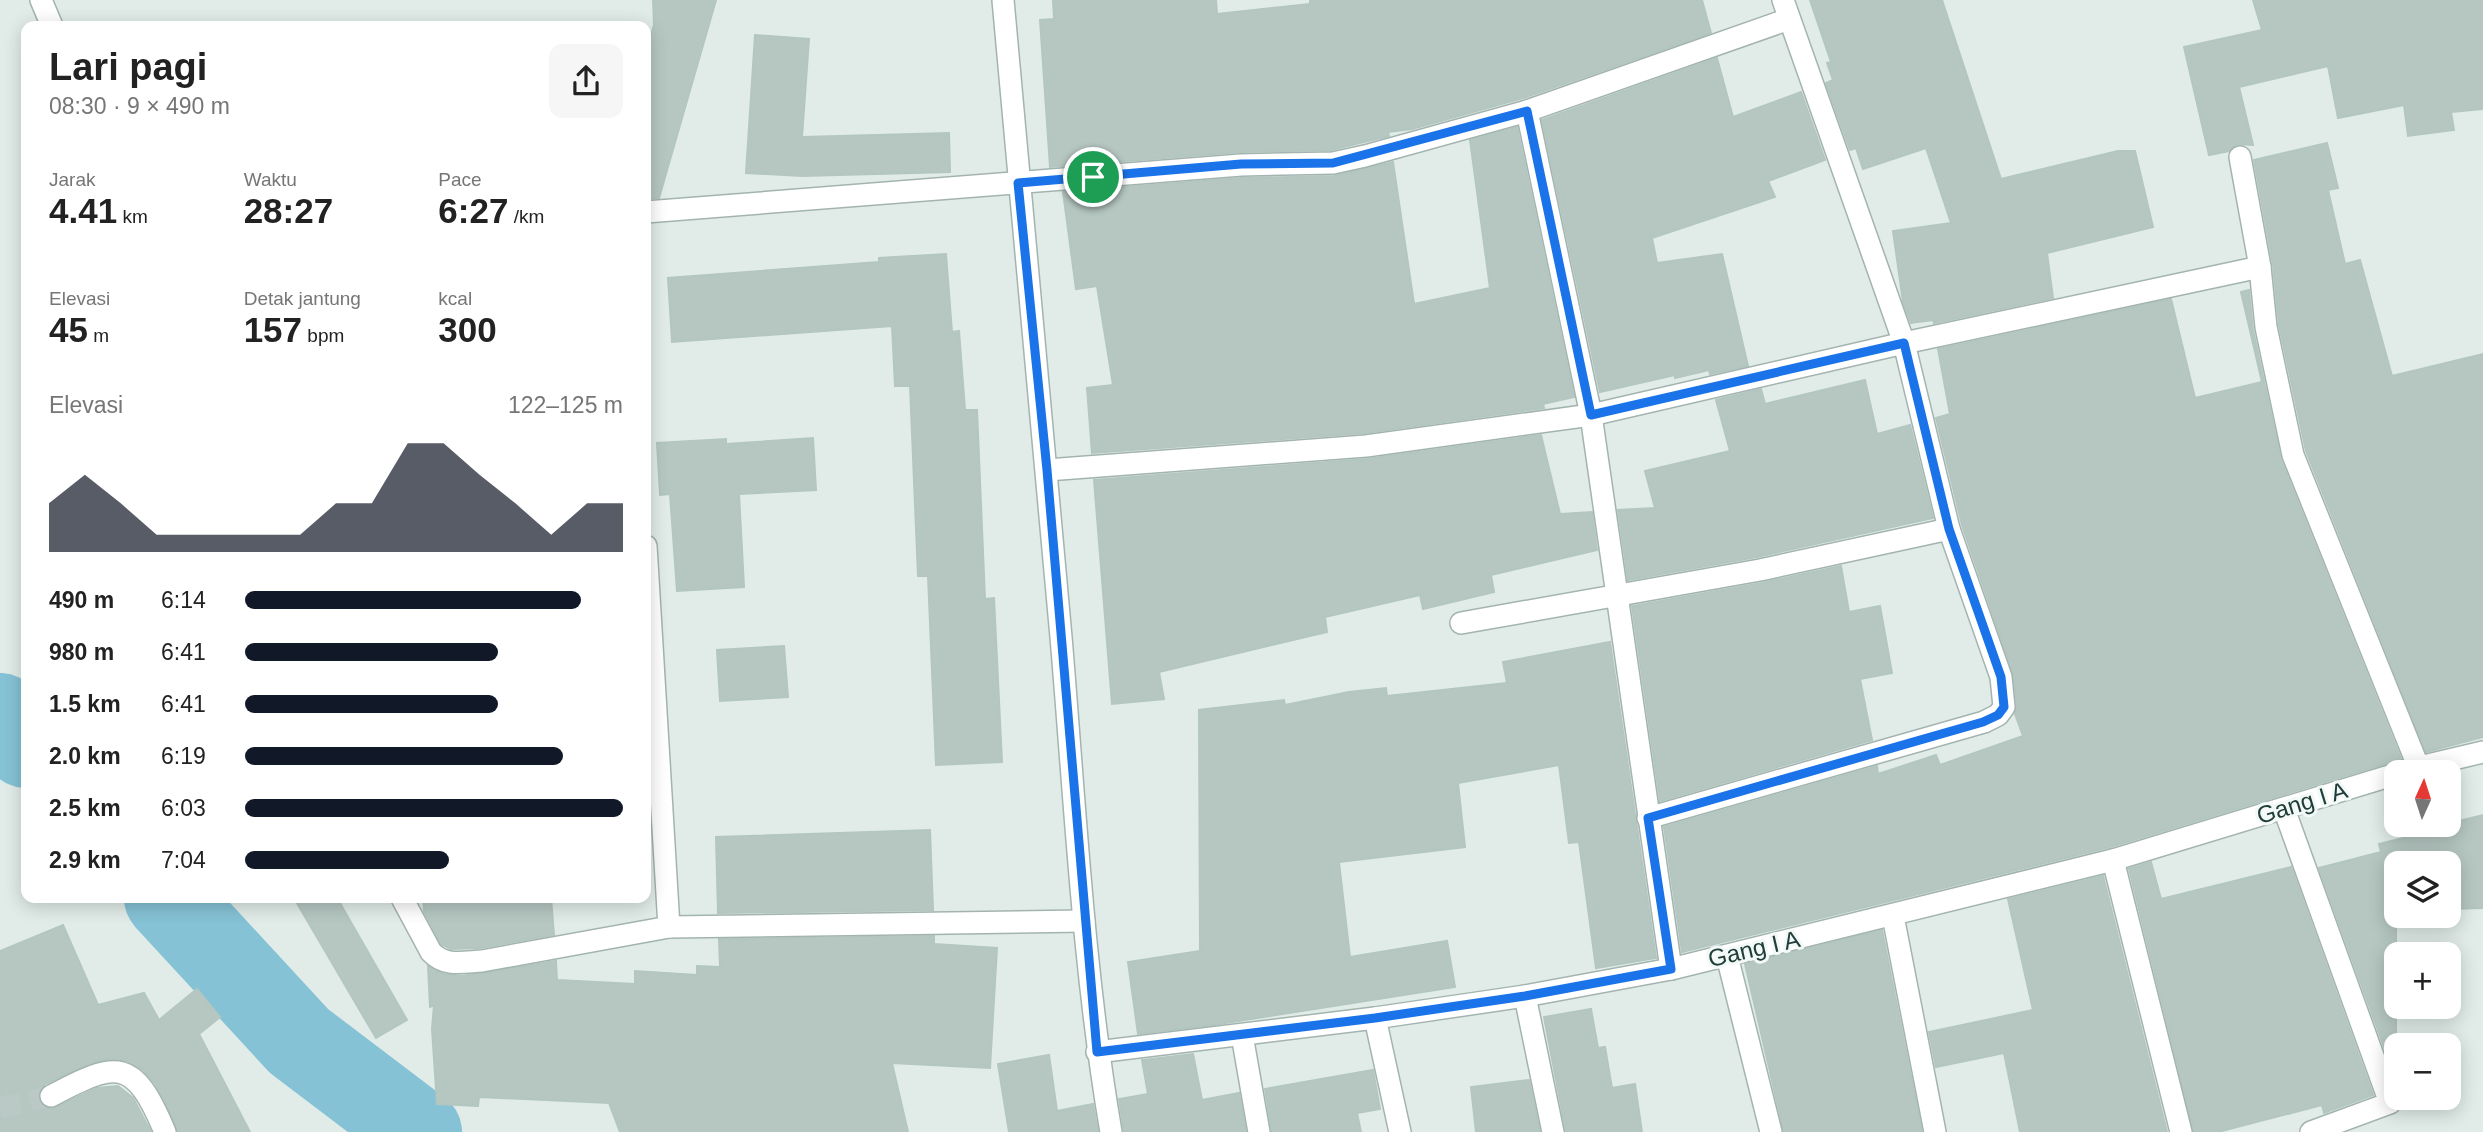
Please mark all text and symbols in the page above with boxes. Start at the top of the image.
button: share [549,44,623,118]
text: Lari pagi [49,46,207,88]
text: 08:30 · 9 × 490 m [49,93,230,119]
pin [1063,147,1123,207]
icon: arrive [1074,158,1112,196]
text: Jarak [49,169,95,190]
text: Waktu [244,169,297,190]
text: Pace [438,169,482,190]
text: 4.41 [49,191,117,230]
text: 28:27 [244,191,333,230]
text: 6:27 [438,191,508,230]
text: km [117,206,148,227]
text: /km [508,206,544,227]
text: Elevasi [49,288,110,309]
text: Detak jantung [244,288,361,309]
text: kcal [438,288,472,309]
text: 45 [49,310,88,349]
text: 157 [244,310,302,349]
text: 300 [438,310,497,349]
text: m [88,325,109,346]
text: bpm [302,325,344,346]
text: Elevasi [49,392,123,418]
text: 122–125 m [508,392,623,418]
text: 490 m [49,587,114,613]
text: 6:14 [161,587,206,613]
text: 980 m [49,639,114,665]
text: 6:41 [161,639,206,665]
text: 1.5 km [49,691,121,717]
text: 6:41 [161,691,206,717]
text: 2.0 km [49,743,121,769]
text: 6:19 [161,743,206,769]
north arrow [2384,760,2460,836]
map controls [2384,760,2461,1110]
street label: Gang I A [2253,776,2350,829]
text: 2.5 km [49,795,121,821]
text: 6:03 [161,795,206,821]
text: 2.9 km [49,847,121,873]
text: 7:04 [161,847,206,873]
button: layers [2384,851,2461,928]
street label: Gang I A [1705,925,1802,972]
button: + [2384,942,2461,1019]
button: − [2384,1033,2461,1110]

